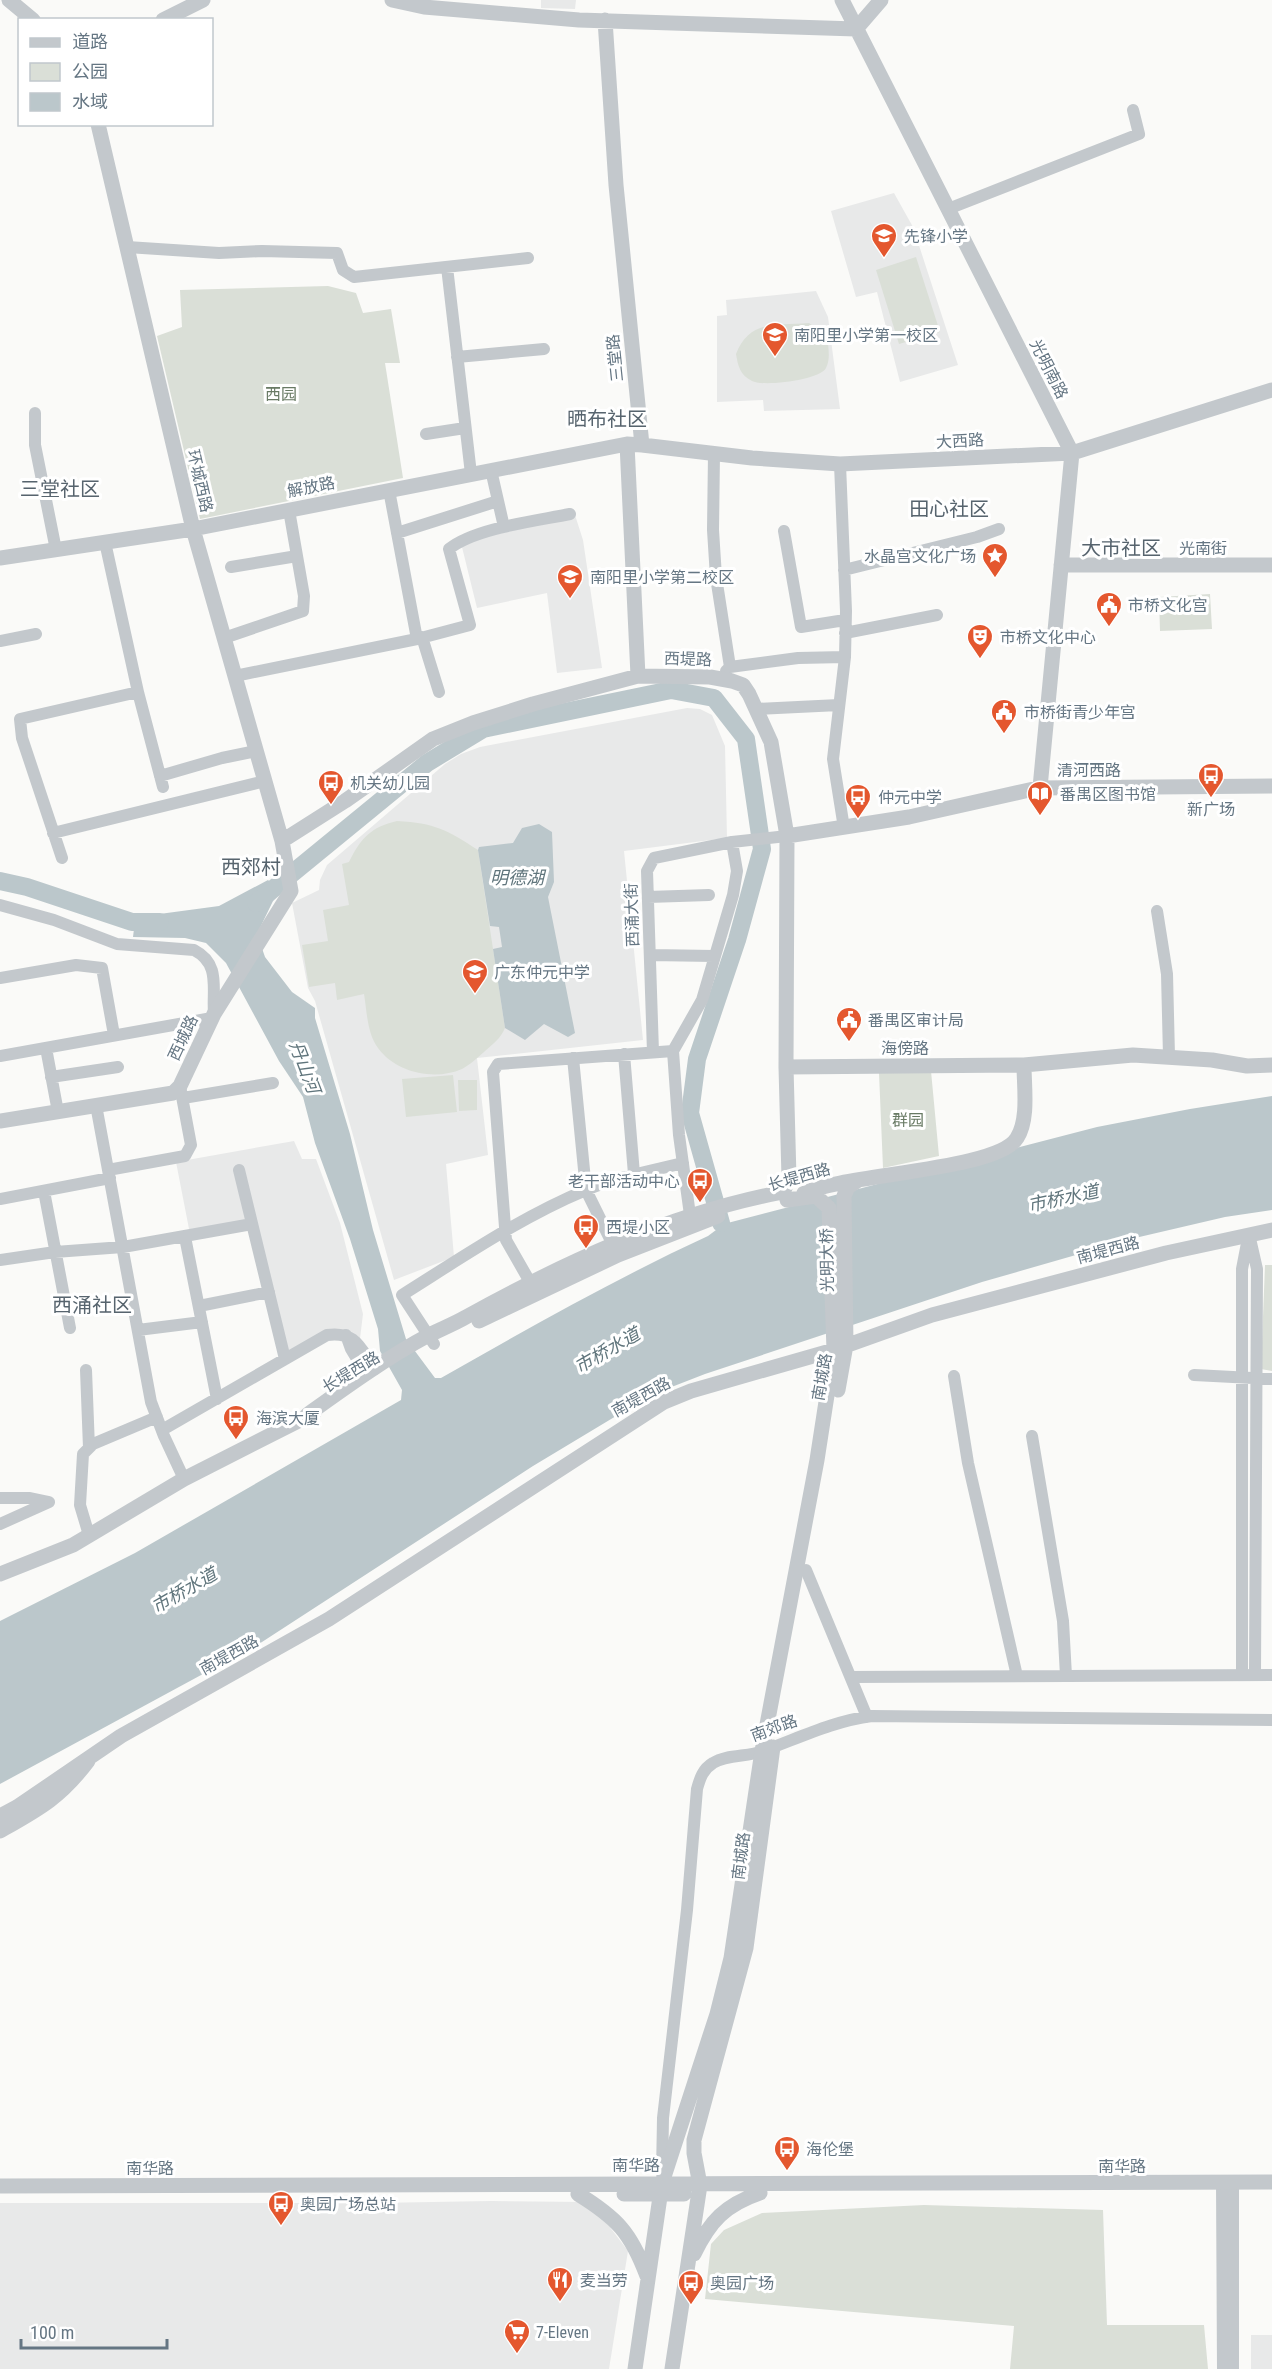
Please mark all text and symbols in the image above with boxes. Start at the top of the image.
legend [18,18,213,126]
text: 道路 [72,31,108,52]
text: 公园 [72,61,108,82]
text: 水域 [72,91,108,112]
school or university icon: 先锋小学 [869,221,899,259]
place label: 先锋小学 [904,227,968,246]
school or university icon: 南阳里小学第一校区 [760,320,790,358]
place label: 南阳里小学第一校区 [794,326,938,345]
street label: 三堂路 [603,333,627,383]
street label: 光明南路 [1026,336,1072,402]
park label: 西园 [265,385,297,404]
district label: 晒布社区 [567,407,647,431]
street label: 大西路 [936,430,984,452]
street label: 环城西路 [184,448,216,514]
street label: 解放路 [286,473,336,501]
district label: 三堂社区 [20,477,100,501]
district label: 田心社区 [909,497,989,521]
district label: 大市社区 [1081,536,1161,560]
street label: 光南街 [1179,539,1227,558]
place icon: 水晶宫文化广场 [980,541,1010,579]
place label: 水晶宫文化广场 [864,547,976,566]
school or university icon: 南阳里小学第二校区 [555,562,585,600]
place label: 南阳里小学第二校区 [590,568,734,587]
public building icon: 市桥文化宫 [1094,590,1124,628]
place label: 市桥文化宫 [1128,596,1208,615]
theatre icon: 市桥文化中心 [965,622,995,660]
place label: 市桥文化中心 [1000,628,1096,647]
street label: 西堤路 [664,649,712,669]
public building icon: 市桥街青少年宫 [989,697,1019,735]
place label: 市桥街青少年宫 [1024,703,1136,722]
street label: 清河西路 [1057,761,1121,780]
bus stop icon: 新广场 [1196,761,1226,799]
bus stop icon: 机关幼儿园 [316,768,346,806]
place label: 机关幼儿园 [350,774,430,793]
library icon: 番禺区图书馆 [1025,779,1055,817]
bus stop icon: 仲元中学 [843,782,873,820]
place label: 番禺区图书馆 [1060,785,1156,804]
place label: 仲元中学 [878,788,942,807]
place label: 新广场 [1187,800,1235,819]
district label: 西郊村 [221,855,281,879]
water label: 明德湖 [490,867,547,888]
street label: 西涌大街 [621,883,643,947]
school or university icon: 广东仲元中学 [460,957,490,995]
place label: 广东仲元中学 [494,963,590,982]
public building icon: 番禺区审计局 [834,1005,864,1043]
place label: 番禺区审计局 [868,1011,964,1030]
street label: 西城路 [164,1012,202,1064]
water label: 丹山河 [286,1038,326,1099]
street label: 海傍路 [881,1039,929,1058]
park label: 群园 [892,1111,924,1130]
street label: 长堤西路 [766,1159,832,1195]
bus stop icon: 老干部活动中心 [685,1166,715,1204]
place label: 老干部活动中心 [568,1172,680,1191]
water label: 市桥水道 [1026,1180,1103,1216]
bus stop icon: 西堤小区 [571,1212,601,1250]
place label: 西堤小区 [606,1218,670,1237]
street label: 光明大桥 [817,1228,837,1292]
street label: 南堤西路 [1075,1233,1141,1267]
district label: 西涌社区 [52,1293,132,1317]
water label: 市桥水道 [571,1321,646,1377]
street label: 长堤西路 [319,1347,383,1397]
street label: 南城路 [808,1352,836,1402]
street label: 南堤西路 [608,1373,674,1421]
bus stop icon: 海滨大厦 [221,1403,251,1441]
place label: 海滨大厦 [256,1409,320,1428]
water label: 市桥水道 [148,1561,223,1617]
street label: 南堤西路 [196,1631,262,1679]
street label: 南郊路 [748,1711,800,1745]
street label: 南城路 [729,1831,753,1881]
bus stop icon: 海伦堡 [772,2134,802,2172]
place label: 海伦堡 [806,2140,854,2159]
street label: 南华路 [612,2156,660,2175]
street label: 南华路 [1098,2157,1146,2176]
street label: 南华路 [126,2159,174,2178]
bus stop icon: 奥园广场总站 [266,2189,296,2227]
place label: 奥园广场总站 [300,2195,396,2214]
restaurant icon: 麦当劳 [545,2265,575,2303]
bus stop icon: 奥园广场 [676,2268,706,2306]
place label: 麦当劳 [580,2271,628,2290]
place label: 奥园广场 [710,2274,774,2293]
scale bar [21,2312,166,2350]
supermarket icon: 7-Eleven [502,2317,532,2355]
text: 100 m [30,2322,74,2343]
place label: 7-Eleven [536,2323,589,2342]

